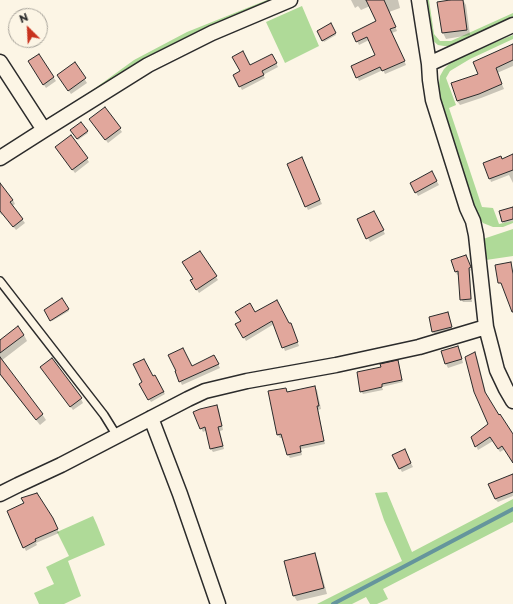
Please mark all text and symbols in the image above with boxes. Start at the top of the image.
north arrow [8,8,48,48]
text: N [16,8,31,27]

